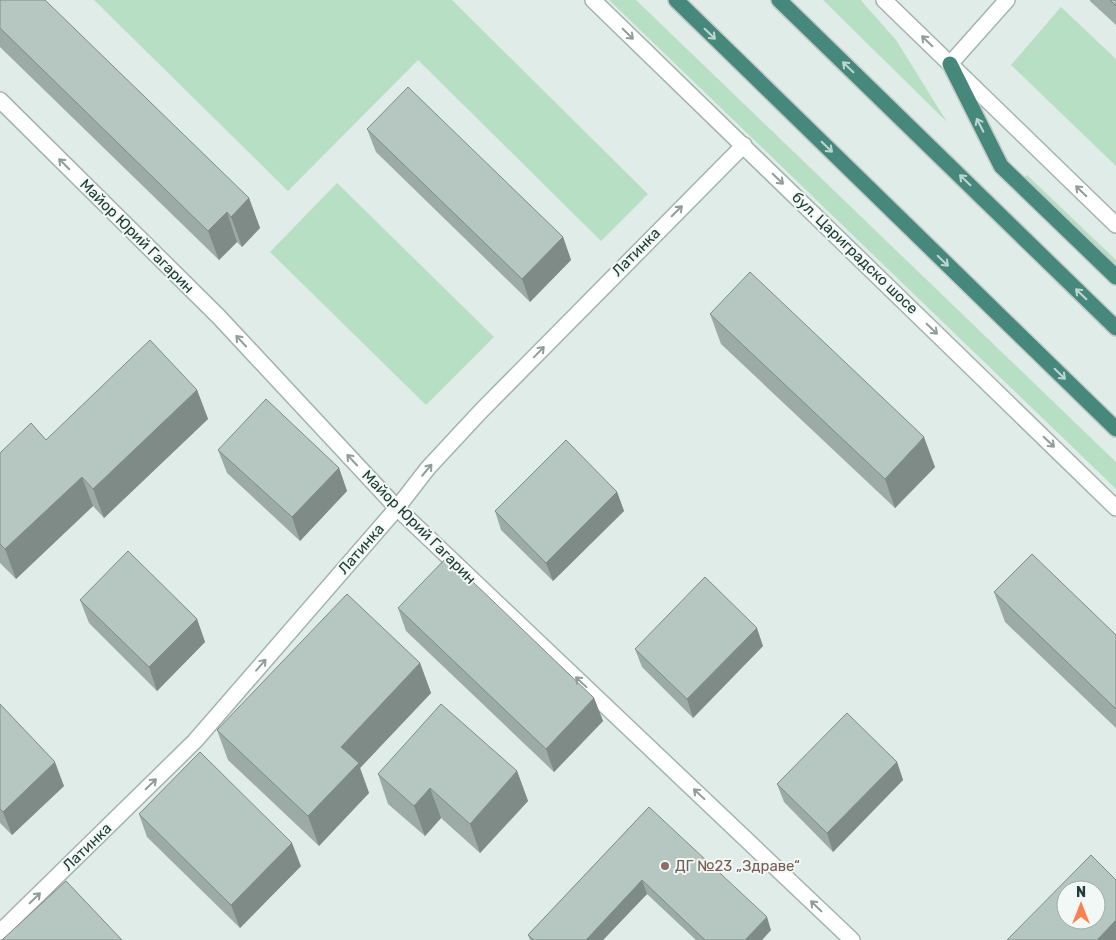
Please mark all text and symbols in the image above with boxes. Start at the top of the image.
one-way arrow [622,28,634,40]
one-way arrow [704,28,717,40]
one-way arrow [920,35,933,47]
one-way arrow [842,61,855,73]
one-way arrow [975,117,985,132]
one-way arrow [821,141,833,154]
one-way arrow [58,158,71,170]
one-way arrow [772,173,785,185]
one-way arrow [958,174,971,186]
street label: Майор Юрий Гагарин [76,175,198,297]
one-way arrow [1075,185,1087,197]
street label: бул. Цариградско шосе [788,188,922,318]
one-way arrow [671,205,683,217]
street label: Латинка [608,224,664,280]
one-way arrow [937,255,950,267]
one-way arrow [1075,288,1087,300]
one-way arrow [926,323,939,335]
one-way arrow [235,334,247,347]
one-way arrow [532,346,545,358]
one-way arrow [1053,368,1066,380]
one-way arrow [1042,436,1055,448]
one-way arrow [346,453,358,466]
one-way arrow [421,464,432,477]
street label: Майор Юрий Гагарин [358,466,480,588]
street label: Латинка [334,520,388,578]
one-way arrow [255,658,267,671]
one-way arrow [574,676,587,688]
one-way arrow [145,778,157,790]
one-way arrow [692,788,705,800]
street label: Латинка [59,819,115,875]
place label: ДГ №23 „Здраве“ [675,857,800,875]
marker: ДГ №23 „Здраве“ [659,860,671,872]
north arrow [1056,880,1106,930]
text: N [1076,884,1086,901]
one-way arrow [29,892,41,904]
one-way arrow [810,900,823,912]

